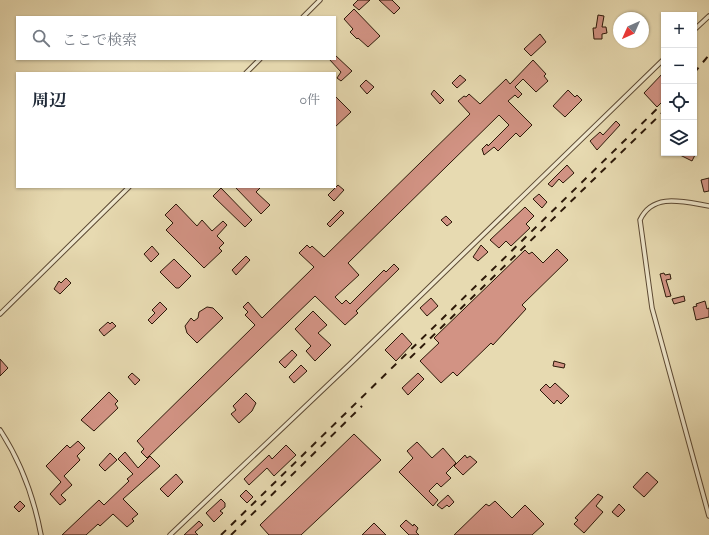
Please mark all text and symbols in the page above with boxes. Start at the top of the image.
north arrow [613,12,649,48]
map controls [661,12,697,156]
button: + [661,12,697,48]
search box [16,16,336,60]
icon: search [30,27,52,49]
text: ここで検索 [62,31,137,49]
button: − [661,48,697,84]
button: locate [661,84,697,120]
text: 周辺 [32,90,66,111]
text: 0件 [299,92,320,108]
button: layers [661,120,697,156]

